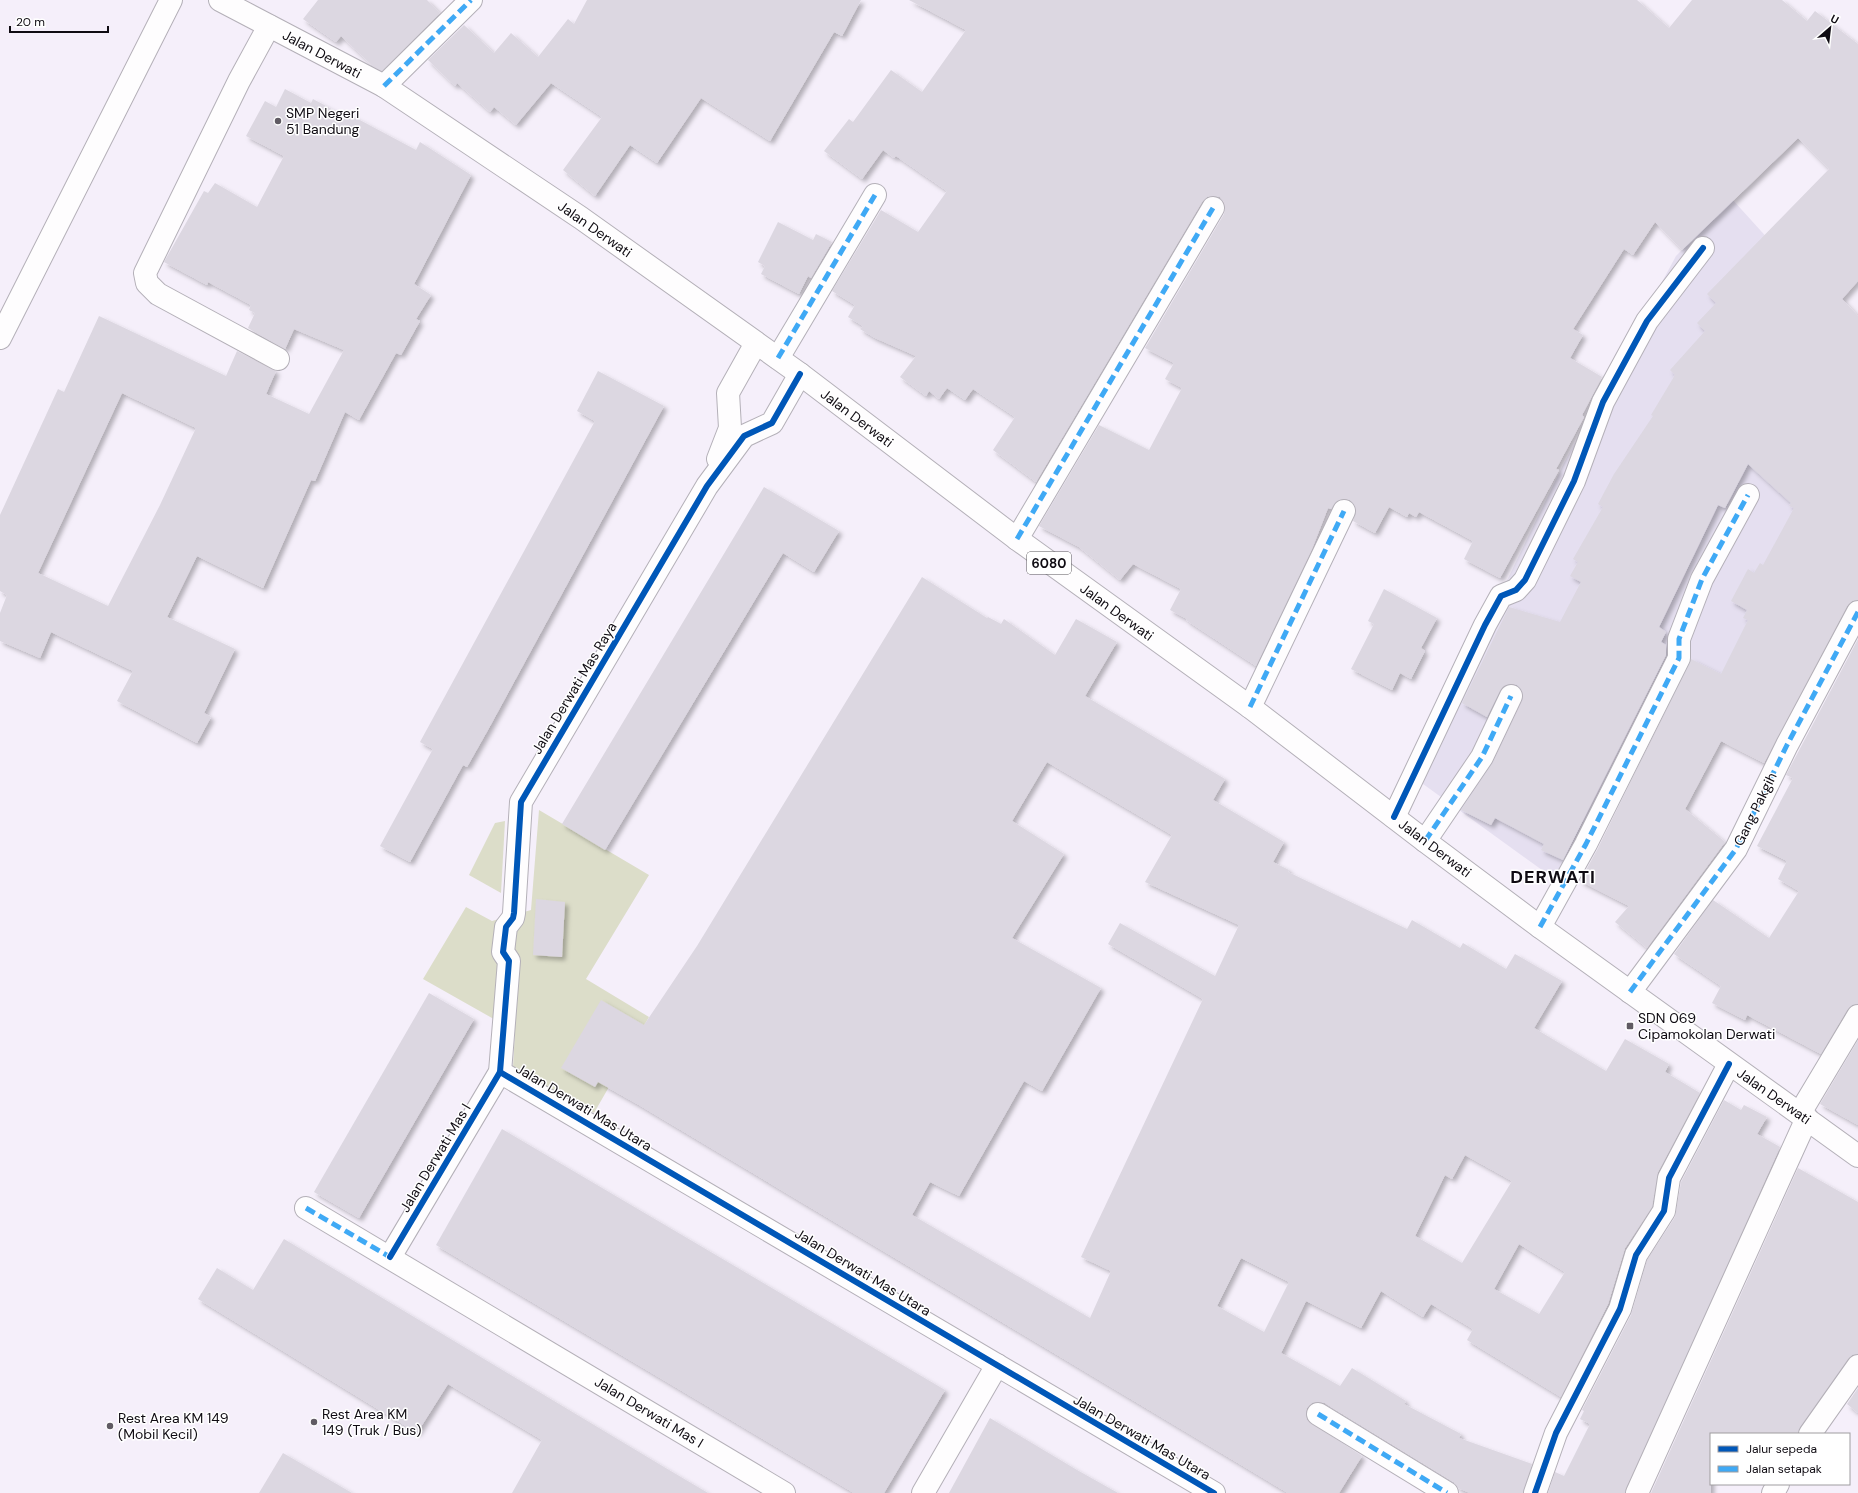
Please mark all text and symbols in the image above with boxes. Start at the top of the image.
scale bar [10,8,108,34]
north arrow [1810,8,1850,48]
text: U [1828,11,1841,27]
text: 20 m [16,14,45,30]
street label: Jalan Derwati [280,26,364,82]
place label: SMP Negeri 51 Bandung [286,104,360,138]
marker: SMP Negeri 51 Bandung [273,116,283,126]
street label: Jalan Derwati [554,197,636,261]
street label: Jalan Derwati [817,385,897,451]
road number: 6080 [1027,552,1071,574]
street label: Jalan Derwati [1077,579,1157,645]
street label: Jalan Derwati Mas Raya [527,619,621,757]
street label: Gang Pakgih [1729,769,1781,849]
street label: Jalan Derwati [1395,815,1475,881]
district label: DERWATI [1510,865,1596,889]
place label: SDN 069 Cipamokolan Derwati [1638,1009,1775,1043]
marker: SDN 069 Cipamokolan Derwati [1625,1021,1635,1031]
street label: Jalan Derwati Mas Utara [513,1059,655,1155]
street label: Jalan Derwati [1733,1064,1815,1128]
street label: Jalan Derwati Mas I [395,1100,475,1216]
street label: Jalan Derwati Mas Utara [792,1224,934,1320]
street label: Jalan Derwati Mas I [591,1372,707,1452]
street label: Jalan Derwati Mas Utara [1070,1390,1214,1484]
place label: Rest Area KM 149 (Truk / Bus) [322,1405,422,1439]
place label: Rest Area KM 149 (Mobil Kecil) [118,1409,229,1443]
marker: Rest Area KM 149 (Truk / Bus) [309,1417,319,1427]
marker: Rest Area KM 149 (Mobil Kecil) [105,1421,115,1431]
legend [1710,1433,1850,1485]
text: Jalur sepeda [1746,1441,1817,1457]
text: Jalan setapak [1746,1461,1822,1477]

